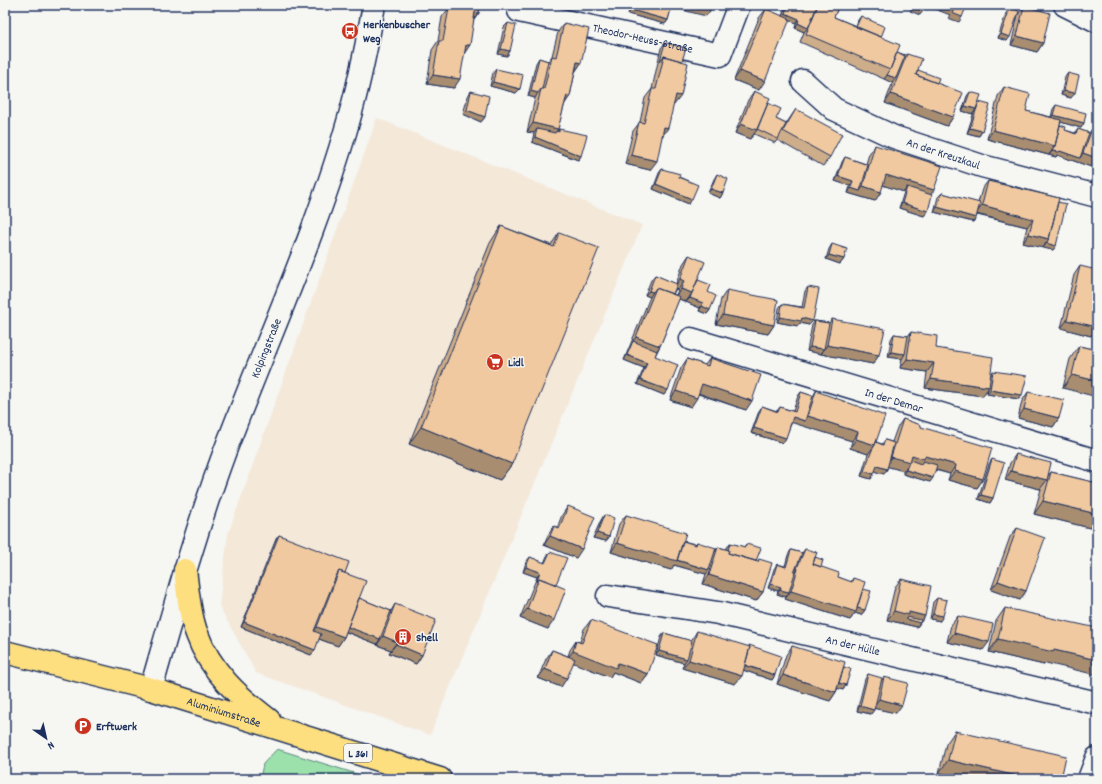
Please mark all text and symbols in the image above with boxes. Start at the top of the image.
place label: Herkenbuscher Weg [363,17,431,48]
street label: Theodor-Heuss-Straße [591,20,694,59]
bus stop icon: Herkenbuscher Weg [340,21,360,41]
street label: An der Kreuzkaul [904,135,982,175]
street label: Kolpingstraße [247,316,287,381]
supermarket icon: Lidl [485,352,505,372]
place label: Lidl [508,355,524,372]
street label: In der Demar [862,385,925,418]
building icon: Shell [393,627,413,647]
place label: Shell [416,630,438,647]
street label: An der Hülle [824,632,881,661]
street label: Aluminiumstraße [184,694,263,733]
parking icon: Erftwerk [73,716,93,736]
north arrow [26,718,66,758]
place label: Erftwerk [96,719,137,736]
text: N [43,736,57,753]
road number: L 361 [344,744,372,762]

